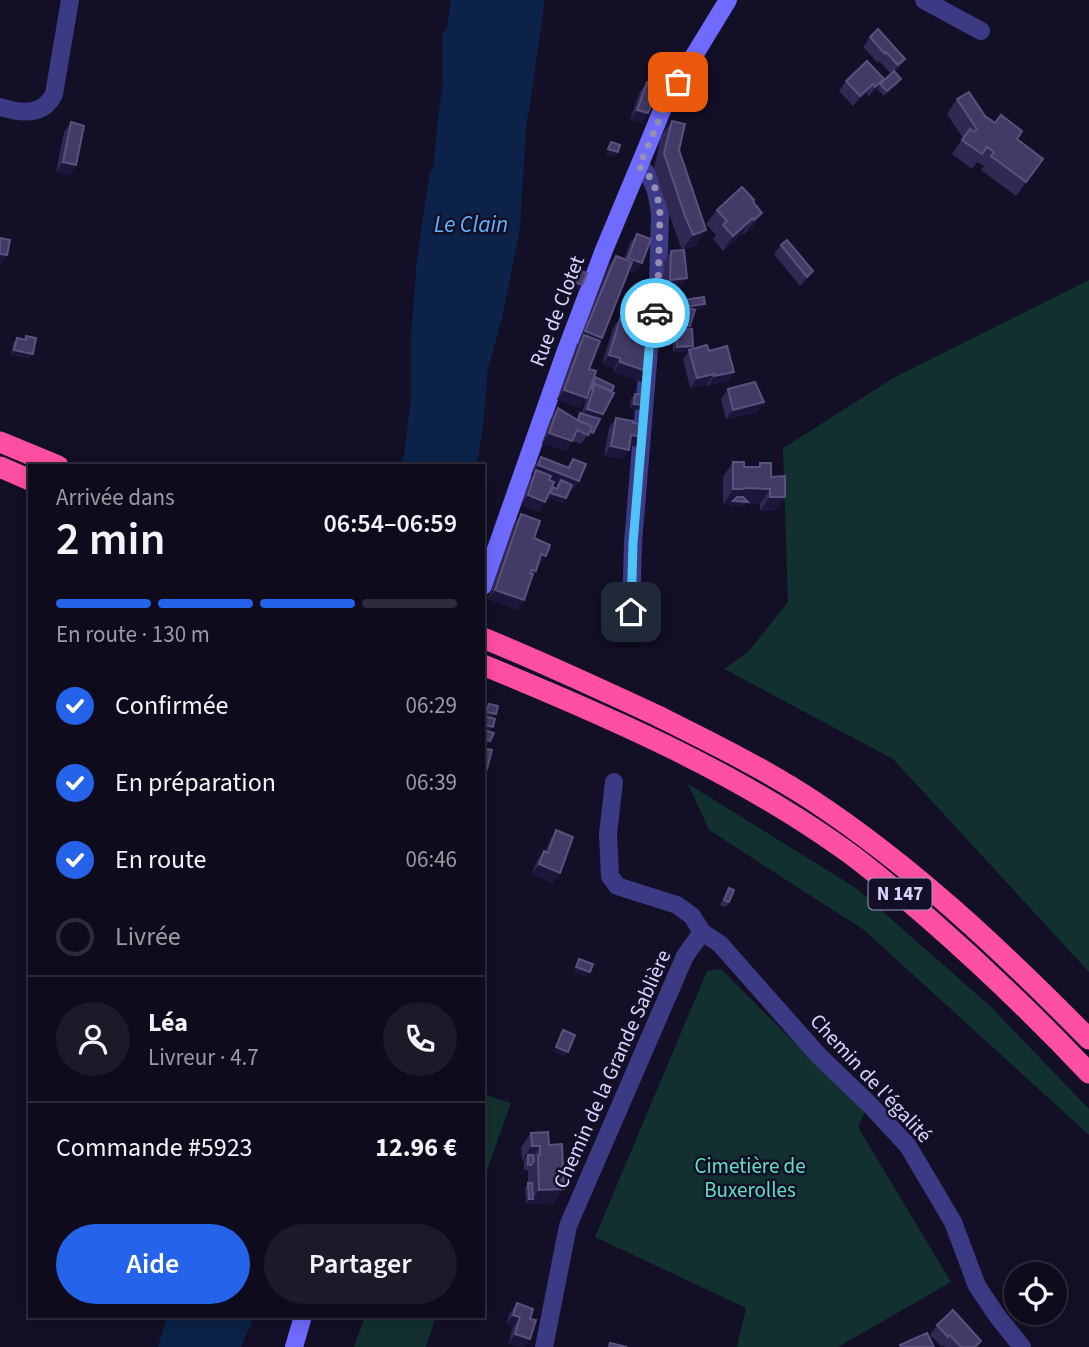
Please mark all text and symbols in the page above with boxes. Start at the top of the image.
pin [648,52,708,112]
icon: bag [659,63,697,101]
water label: Le Clain [434,208,508,241]
street label: Rue de Clotet [522,251,592,371]
courier [620,278,690,348]
icon: car [636,294,674,332]
text: Arrivée dans [56,481,175,514]
text: 06:54–06:59 [324,505,457,542]
text: 2 min [56,507,165,572]
pin [601,582,661,642]
icon: home [612,593,650,631]
text: En route · 130 m [56,618,210,651]
icon: check [56,687,94,725]
text: Confirmée [115,687,229,724]
text: 06:29 [406,689,457,722]
icon: check [56,764,94,802]
text: En préparation [115,764,276,801]
text: 06:39 [406,766,457,799]
icon: check [56,841,94,879]
text: En route [115,841,206,878]
text: 06:46 [406,843,457,876]
road number: N 147 [869,878,932,909]
text: Livrée [115,918,181,955]
street label: Chemin de la Grande Sablière [546,945,678,1193]
button: person [56,1002,130,1076]
button: phone [383,1002,457,1076]
text: Léa [148,1004,188,1041]
street label: Chemin de l'égalité [803,1007,939,1149]
text: Livreur · 4.7 [148,1041,259,1074]
text: Commande #5923 [56,1129,253,1166]
text: 12.96 € [375,1129,457,1166]
park label: Cimetière de Buxerolles [694,1151,806,1205]
button: Aide [56,1224,250,1304]
button: Partager [264,1224,457,1304]
map controls [1004,1262,1067,1325]
button: locate [1004,1262,1067,1325]

